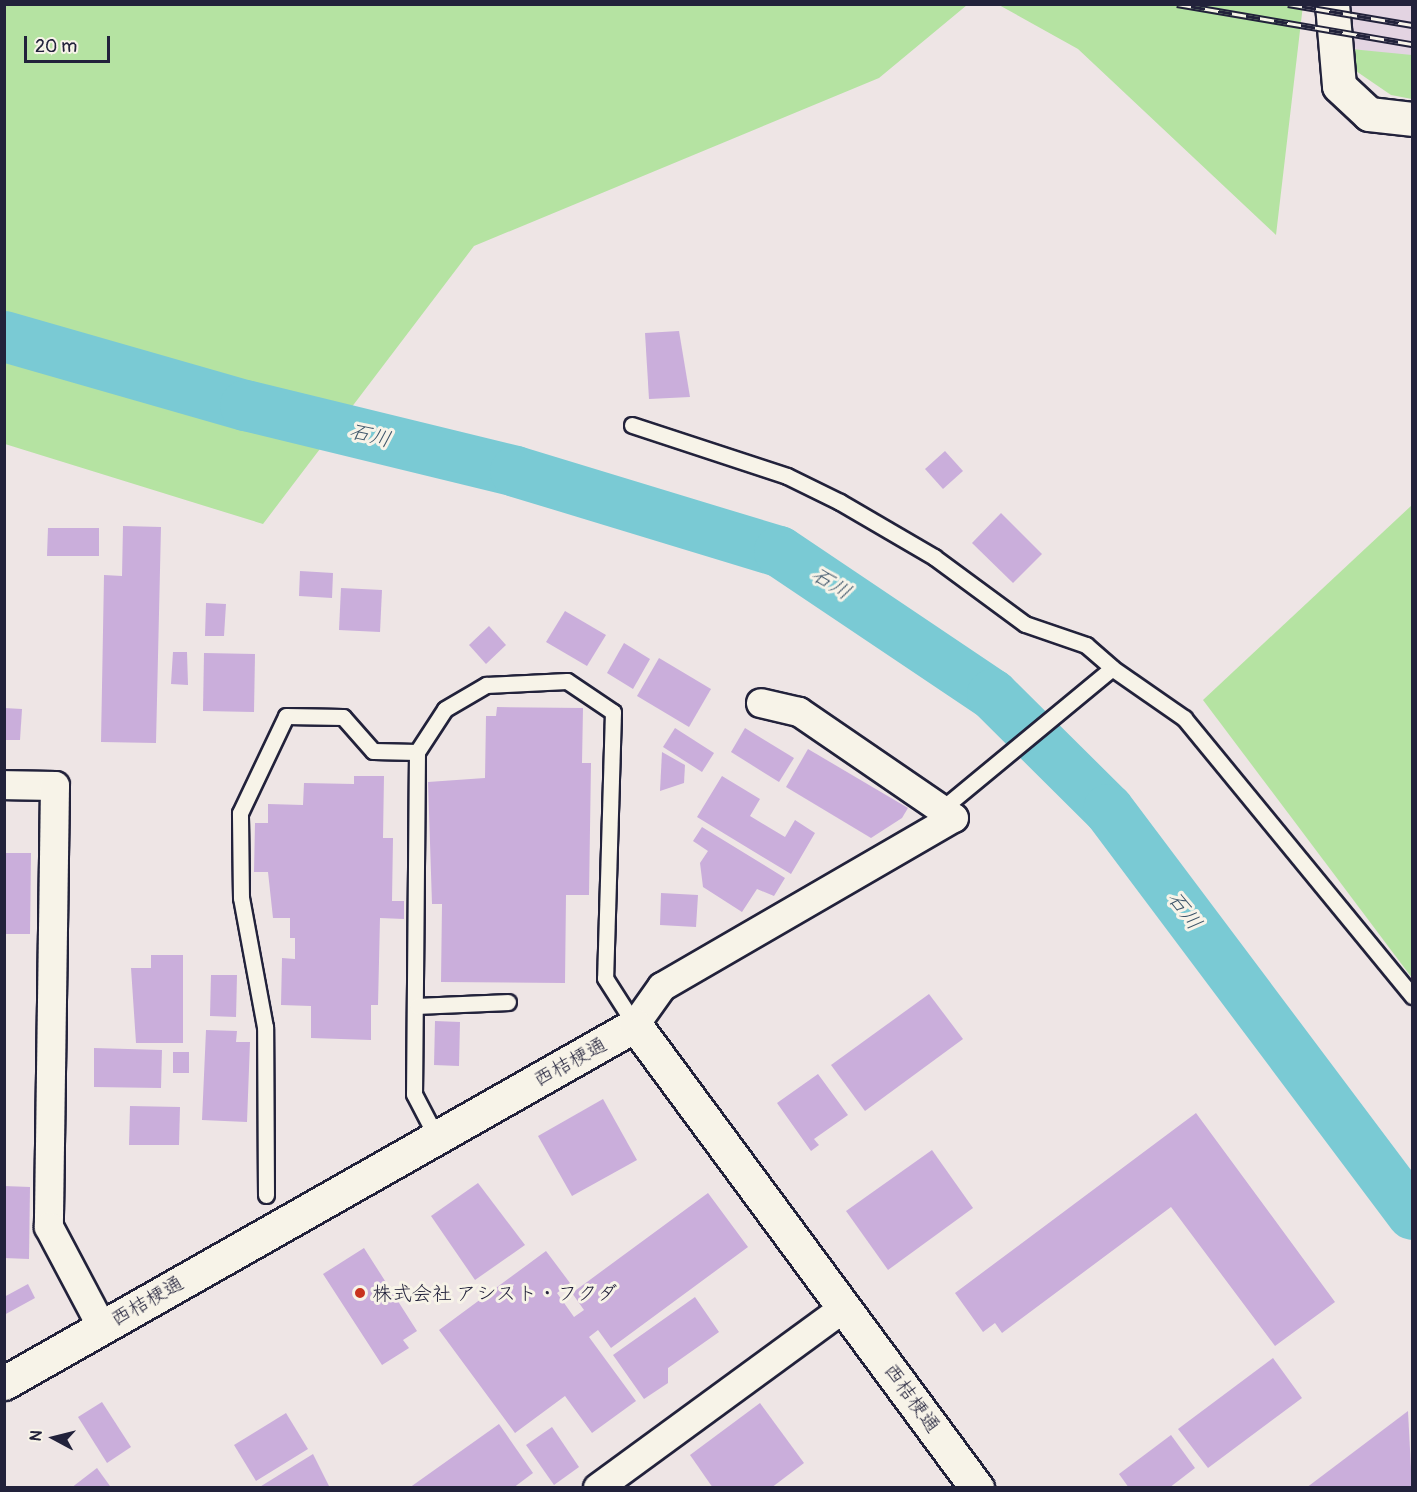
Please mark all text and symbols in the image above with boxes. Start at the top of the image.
scale bar [27,24,112,62]
text: 20 m [35,35,77,58]
water label: 石川 [347,419,393,453]
water label: 石川 [807,562,855,606]
water label: 石川 [1161,887,1207,935]
street label: 西桔梗通 [529,1032,611,1092]
street label: 西桔梗通 [106,1271,188,1331]
place label: 株式会社 アシスト・フクダ [372,1281,616,1305]
marker: 株式会社 アシスト・フクダ [353,1286,367,1300]
street label: 西桔梗通 [879,1359,945,1437]
north arrow [24,1408,84,1468]
text: N [26,1429,47,1442]

